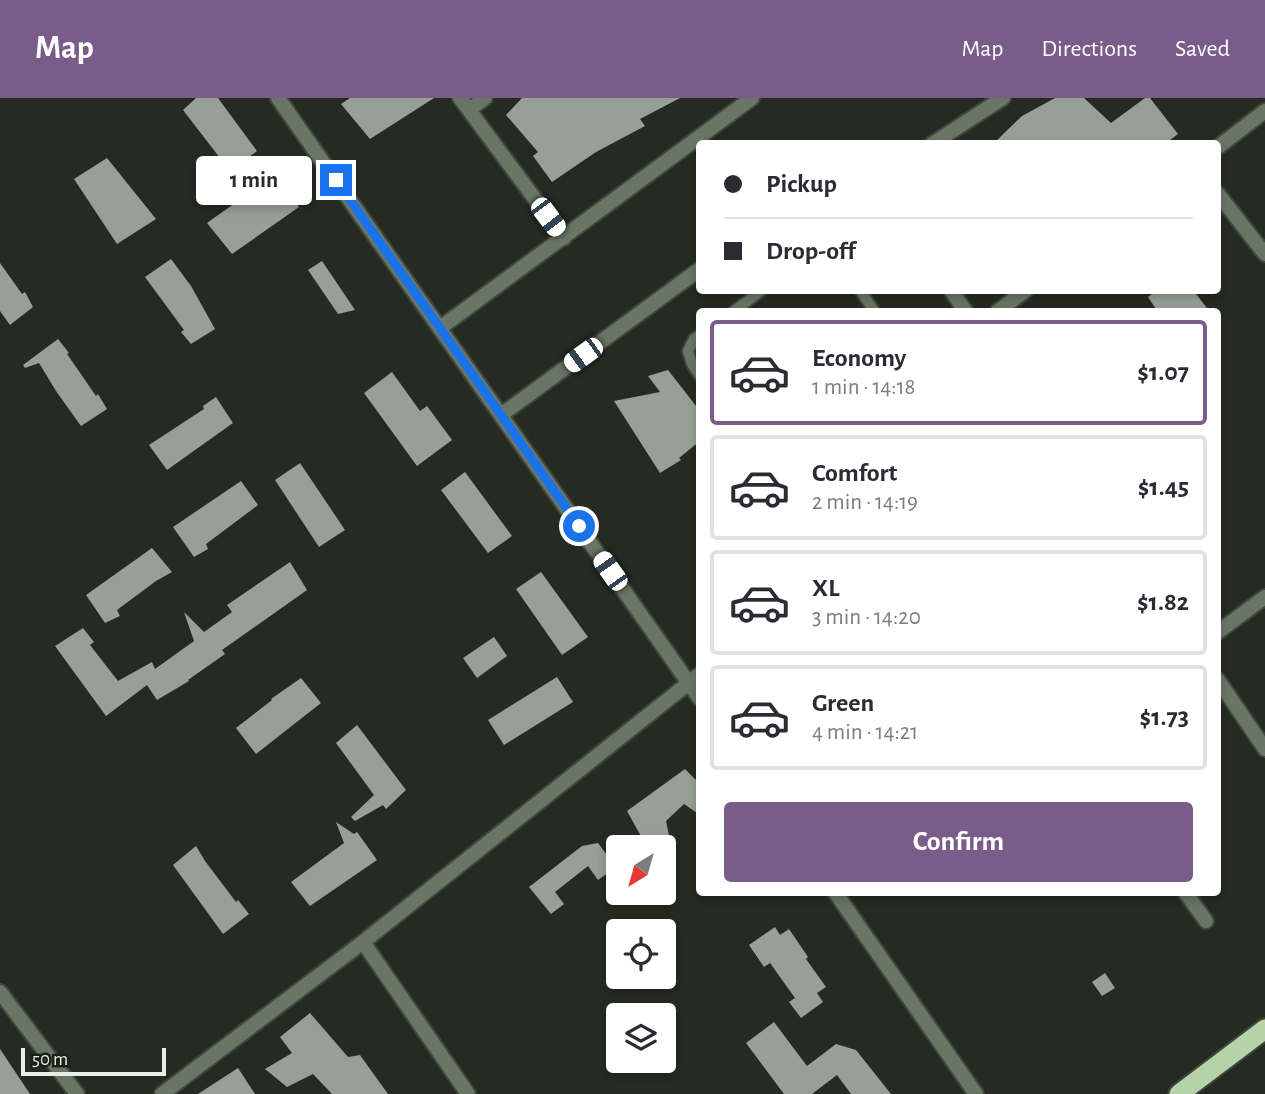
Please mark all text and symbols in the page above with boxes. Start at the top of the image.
text: Map [35,32,94,65]
text: Map [961,37,1003,61]
text: Directions [1041,37,1137,61]
text: Saved [1175,37,1230,61]
callout: 1 min [196,155,312,204]
route end [320,164,352,196]
text: 1 min [230,169,278,192]
text: Pickup [766,171,837,197]
car [527,194,570,240]
text: Drop-off [766,238,855,264]
car [560,334,607,376]
icon: car [728,341,791,404]
text: Economy [812,345,906,371]
text: $1.07 [1137,359,1189,385]
text: 1 min · 14:18 [812,376,915,399]
icon: car [728,456,791,519]
text: Comfort [812,460,897,486]
text: $1.45 [1138,474,1189,500]
text: 2 min · 14:19 [812,491,918,514]
route start [563,510,595,542]
car [590,548,631,594]
icon: car [728,571,791,634]
text: XL [812,575,839,601]
text: $1.82 [1137,589,1189,615]
text: 3 min · 14:20 [812,606,921,629]
icon: car [728,686,791,749]
text: Green [812,690,874,716]
text: $1.73 [1140,704,1189,730]
text: 4 min · 14:21 [812,721,918,744]
button: Confirm [724,802,1193,882]
north arrow [606,835,676,905]
map controls [606,835,676,1073]
button: locate [606,919,676,989]
button: layers [606,1003,676,1073]
scale bar [21,1045,166,1077]
text: 50 m [32,1050,68,1069]

